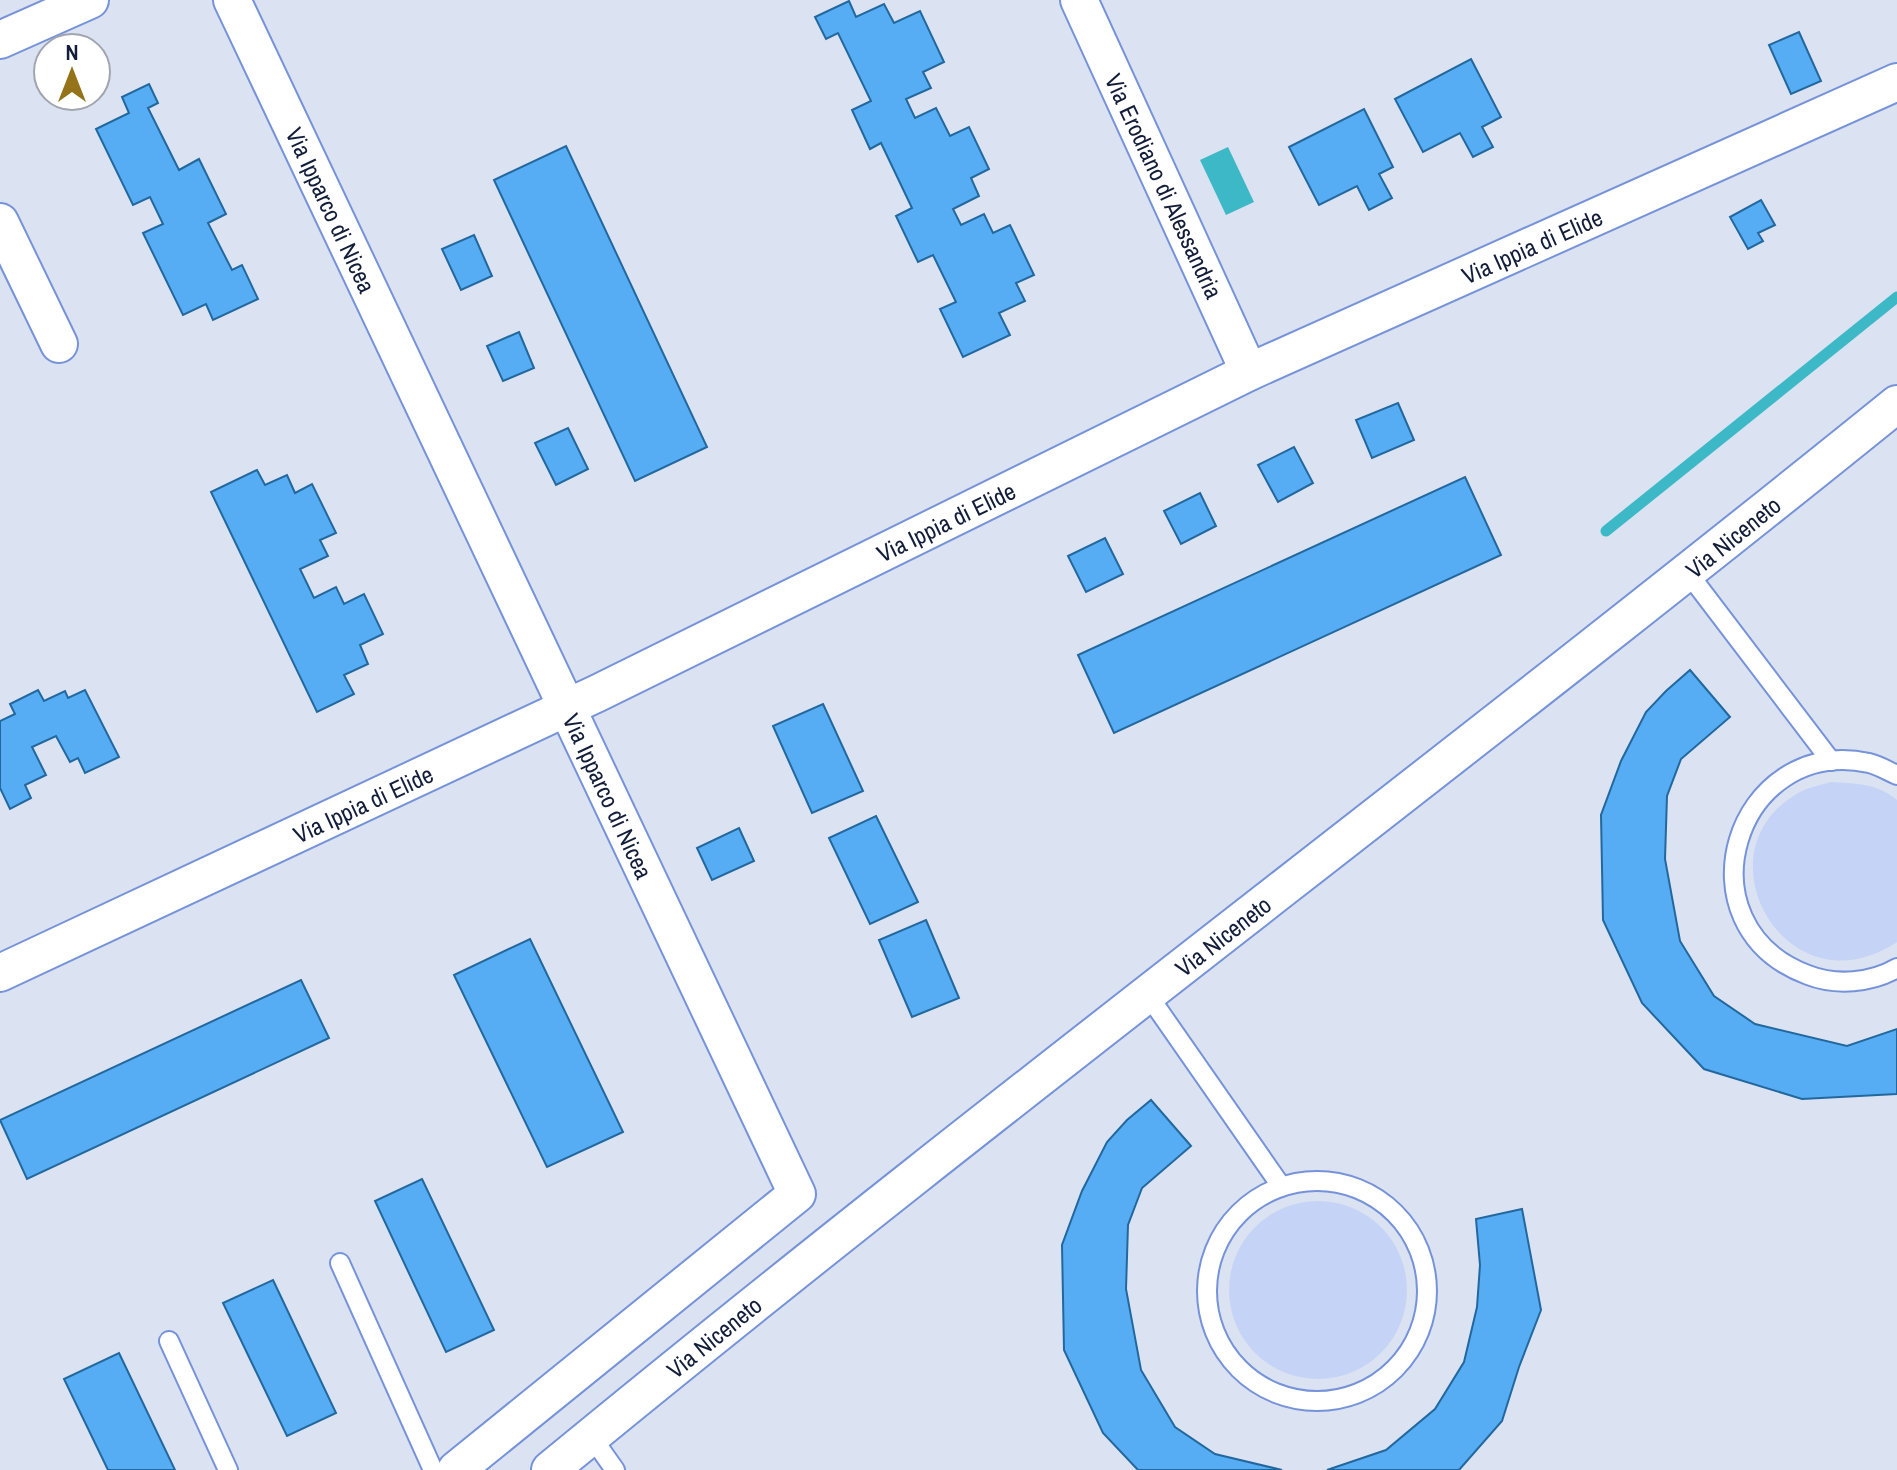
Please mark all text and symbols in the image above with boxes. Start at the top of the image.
north arrow [32,32,112,112]
text: N [65,37,79,67]
street label: Via Erodiano di Alessandria [1098,68,1230,304]
street label: Via Ipparco di Nicea [279,122,383,298]
street label: Via Ippia di Elide [1457,201,1607,291]
street label: Via Ippia di Elide [871,475,1021,569]
street label: Via Niceneto [1679,489,1787,585]
street label: Via Ipparco di Nicea [556,708,660,884]
street label: Via Ippia di Elide [288,758,438,850]
street label: Via Niceneto [1168,888,1278,984]
street label: Via Niceneto [660,1289,768,1385]

